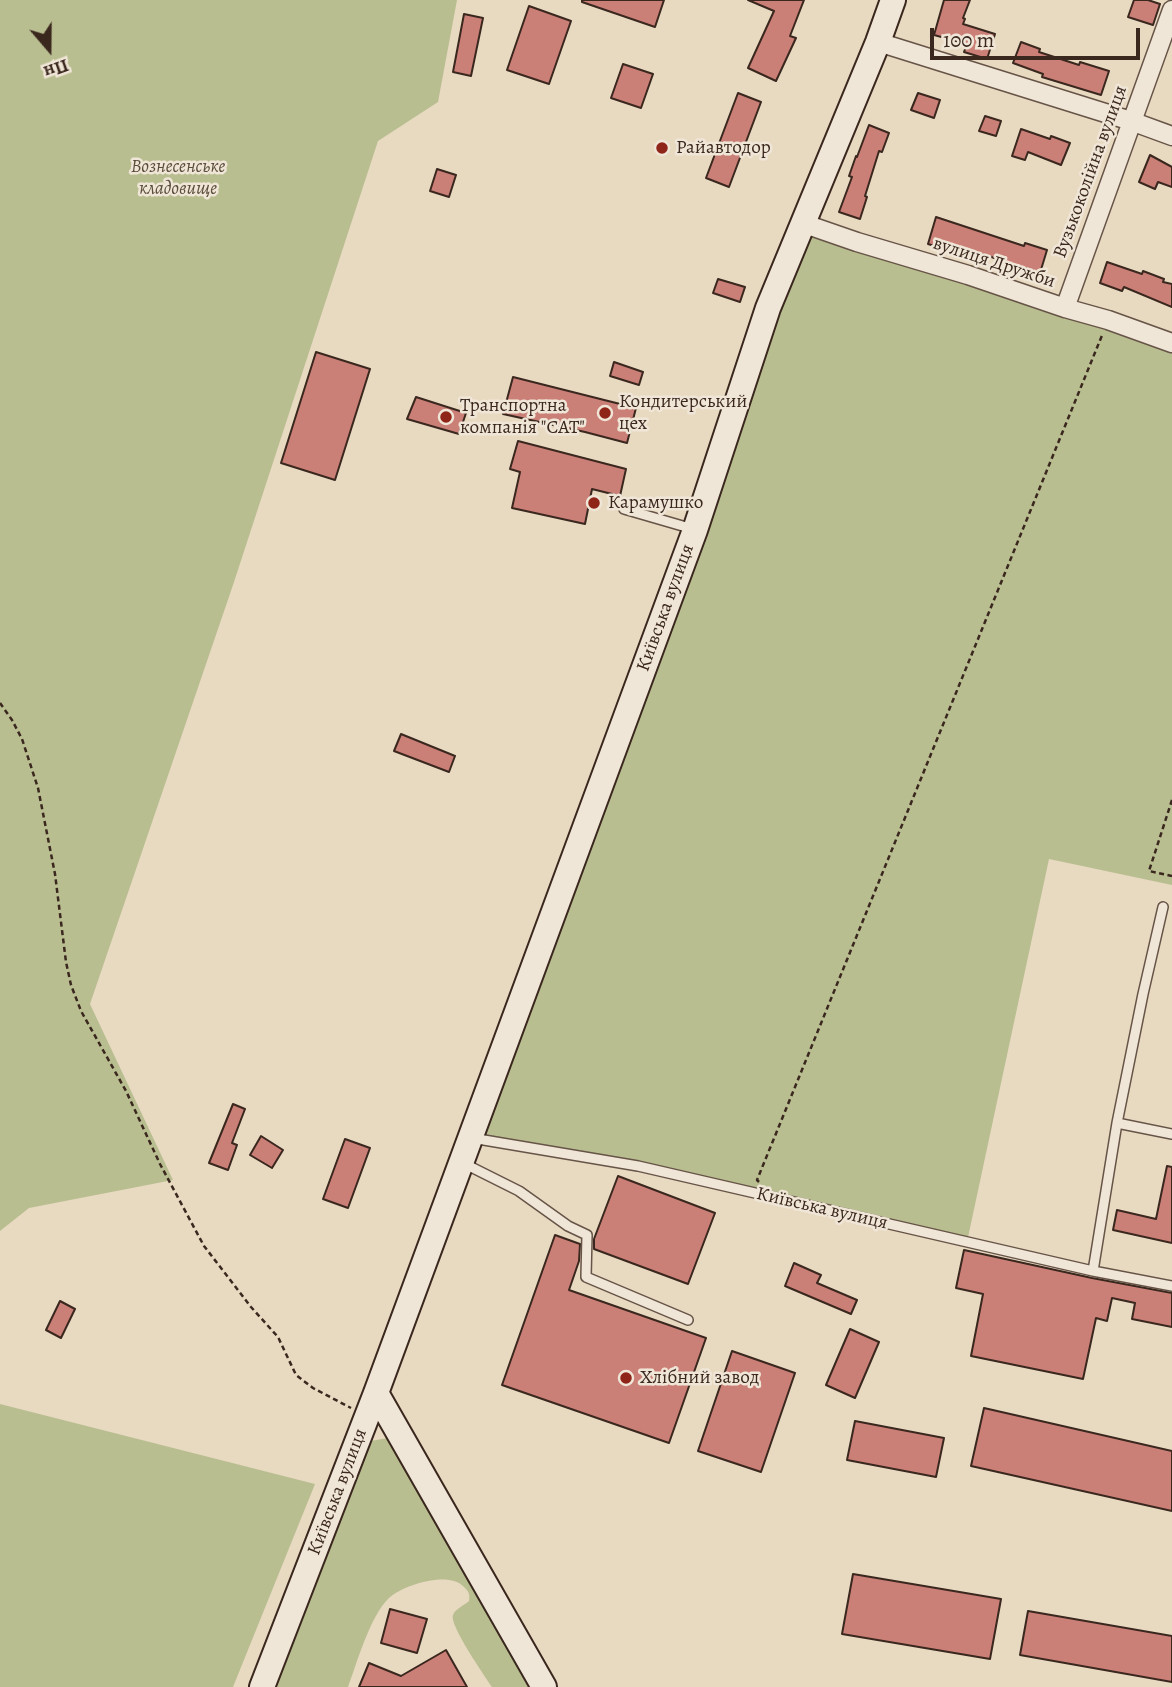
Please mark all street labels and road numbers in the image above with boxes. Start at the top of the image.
street label: Вузькоколійна вулиця [1049,83,1133,261]
street label: вулиця Дружби [930,232,1058,294]
street label: Київська вулиця [632,541,700,675]
street label: Київська вулиця [754,1183,890,1235]
street label: Київська вулиця [303,1425,373,1559]

